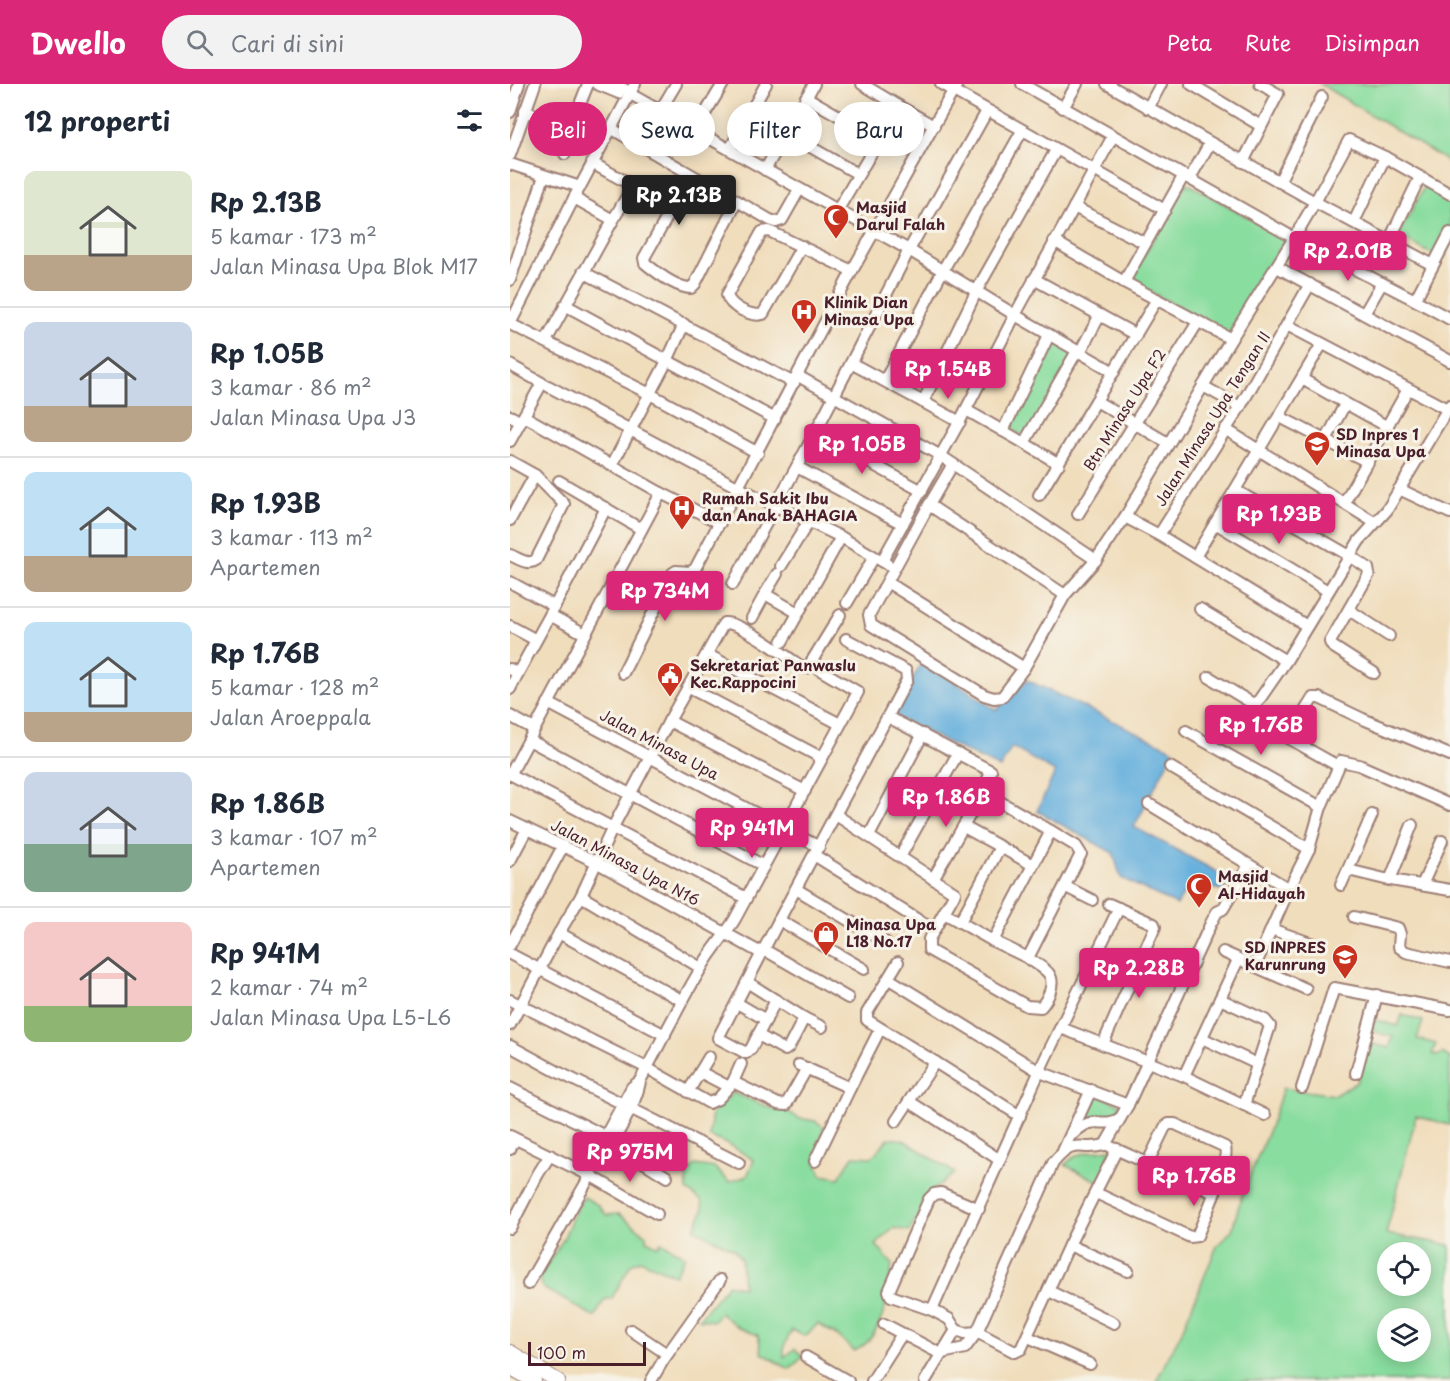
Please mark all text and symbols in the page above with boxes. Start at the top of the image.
search box [162,15,582,69]
text: Dwello [30,21,126,64]
icon: search [183,26,216,59]
text: Cari di sini [231,26,344,59]
text: Peta [1167,26,1212,58]
text: Rute [1245,26,1291,58]
text: Disimpan [1324,26,1420,58]
text: 12 properti [24,101,170,140]
chip: Beli [528,102,607,156]
chip: Sewa [619,102,715,156]
chip: Filter [727,102,822,156]
chip: Baru [834,102,924,156]
icon: filters [453,104,486,137]
pin: Rp 2.13B [617,175,741,226]
text: Rp 2.13B [636,179,722,209]
text: Rp 2.13B [210,182,322,221]
icon: home [72,195,144,267]
place label: Masjid Darul Falah [856,195,945,235]
mosque icon: Masjid Darul Falah [821,202,851,240]
text: 5 kamar · 173 m² [210,221,377,251]
pin: Rp 2.01B [1286,231,1410,282]
text: Rp 2.01B [1304,235,1392,265]
text: Jalan Minasa Upa Blok M17 [210,251,478,281]
place label: Klinik Dian Minasa Upa [824,290,915,330]
hospital icon: Klinik Dian Minasa Upa [789,297,819,335]
street label: Jalan Minasa Upa Tengan II [1148,326,1275,510]
text: Rp 1.05B [210,333,324,372]
street label: Btn Minasa Upa F2 [1077,344,1171,475]
icon: home [72,346,144,418]
pin: Rp 1.54B [886,349,1010,400]
text: Rp 1.54B [905,353,991,383]
text: 3 kamar · 86 m² [210,372,372,402]
text: Jalan Minasa Upa J3 [210,402,416,432]
place label: SD Inpres 1 Minasa Upa [1336,422,1427,462]
pin: Rp 1.05B [800,424,924,475]
text: Rp 1.05B [818,428,906,458]
school or university icon: SD Inpres 1 Minasa Upa [1302,429,1332,467]
text: Rp 1.93B [210,483,321,522]
place label: Rumah Sakit Ibu dan Anak BAHAGIA [702,486,858,526]
hospital icon: Rumah Sakit Ibu dan Anak BAHAGIA [667,493,697,531]
pin: Rp 1.93B [1217,494,1341,545]
icon: home [72,496,144,568]
text: Rp 1.93B [1236,498,1322,528]
text: 3 kamar · 113 m² [210,522,373,552]
text: Apartemen [210,552,321,582]
pin: Rp 734M [610,571,720,622]
text: Rp 734M [620,575,710,605]
text: Rp 1.76B [210,633,320,672]
icon: home [72,646,144,718]
place label: Sekretariat Panwaslu Kec.Rappocini [690,653,856,693]
public building icon: Sekretariat Panwaslu Kec.Rappocini [655,660,685,698]
text: 5 kamar · 128 m² [210,672,379,702]
text: Jalan Aroeppala [210,702,371,732]
street label: Jalan Minasa Upa [596,703,724,785]
pin: Rp 1.76B [1199,705,1323,756]
text: Rp 1.76B [1219,709,1303,739]
pin: Rp 1.86B [884,777,1008,828]
text: Rp 1.86B [902,781,990,811]
text: Rp 1.86B [210,783,325,822]
icon: home [72,796,144,868]
pin: Rp 941M [697,808,807,859]
text: Rp 941M [709,812,795,842]
street label: Jalan Minasa Upa N16 [547,813,704,911]
text: 3 kamar · 107 m² [210,822,378,852]
text: Apartemen [210,852,321,882]
place label: Masjid Al-Hidayah [1218,864,1305,904]
mosque icon: Masjid Al-Hidayah [1184,871,1214,909]
place label: Minasa Upa L18 No.17 [846,912,937,952]
shop icon: Minasa Upa L18 No.17 [811,919,841,957]
text: Rp 941M [210,933,321,972]
place label: SD INPRES Karunrung [1244,935,1326,975]
school or university icon: SD INPRES Karunrung [1330,942,1360,980]
icon: home [72,946,144,1018]
pin: Rp 2.28B [1077,948,1201,999]
text: Rp 2.28B [1093,952,1185,982]
text: 2 kamar · 74 m² [210,972,368,1002]
text: Jalan Minasa Upa L5-L6 [210,1002,451,1032]
pin: Rp 975M [575,1132,685,1183]
text: Rp 975M [587,1136,673,1166]
pin: Rp 1.76B [1132,1156,1256,1207]
text: Rp 1.76B [1152,1160,1236,1190]
map controls [1377,1242,1431,1362]
button: locate [1377,1242,1431,1296]
button: layers [1377,1308,1431,1362]
scale bar [528,1339,646,1366]
text: 100 m [537,1340,586,1364]

